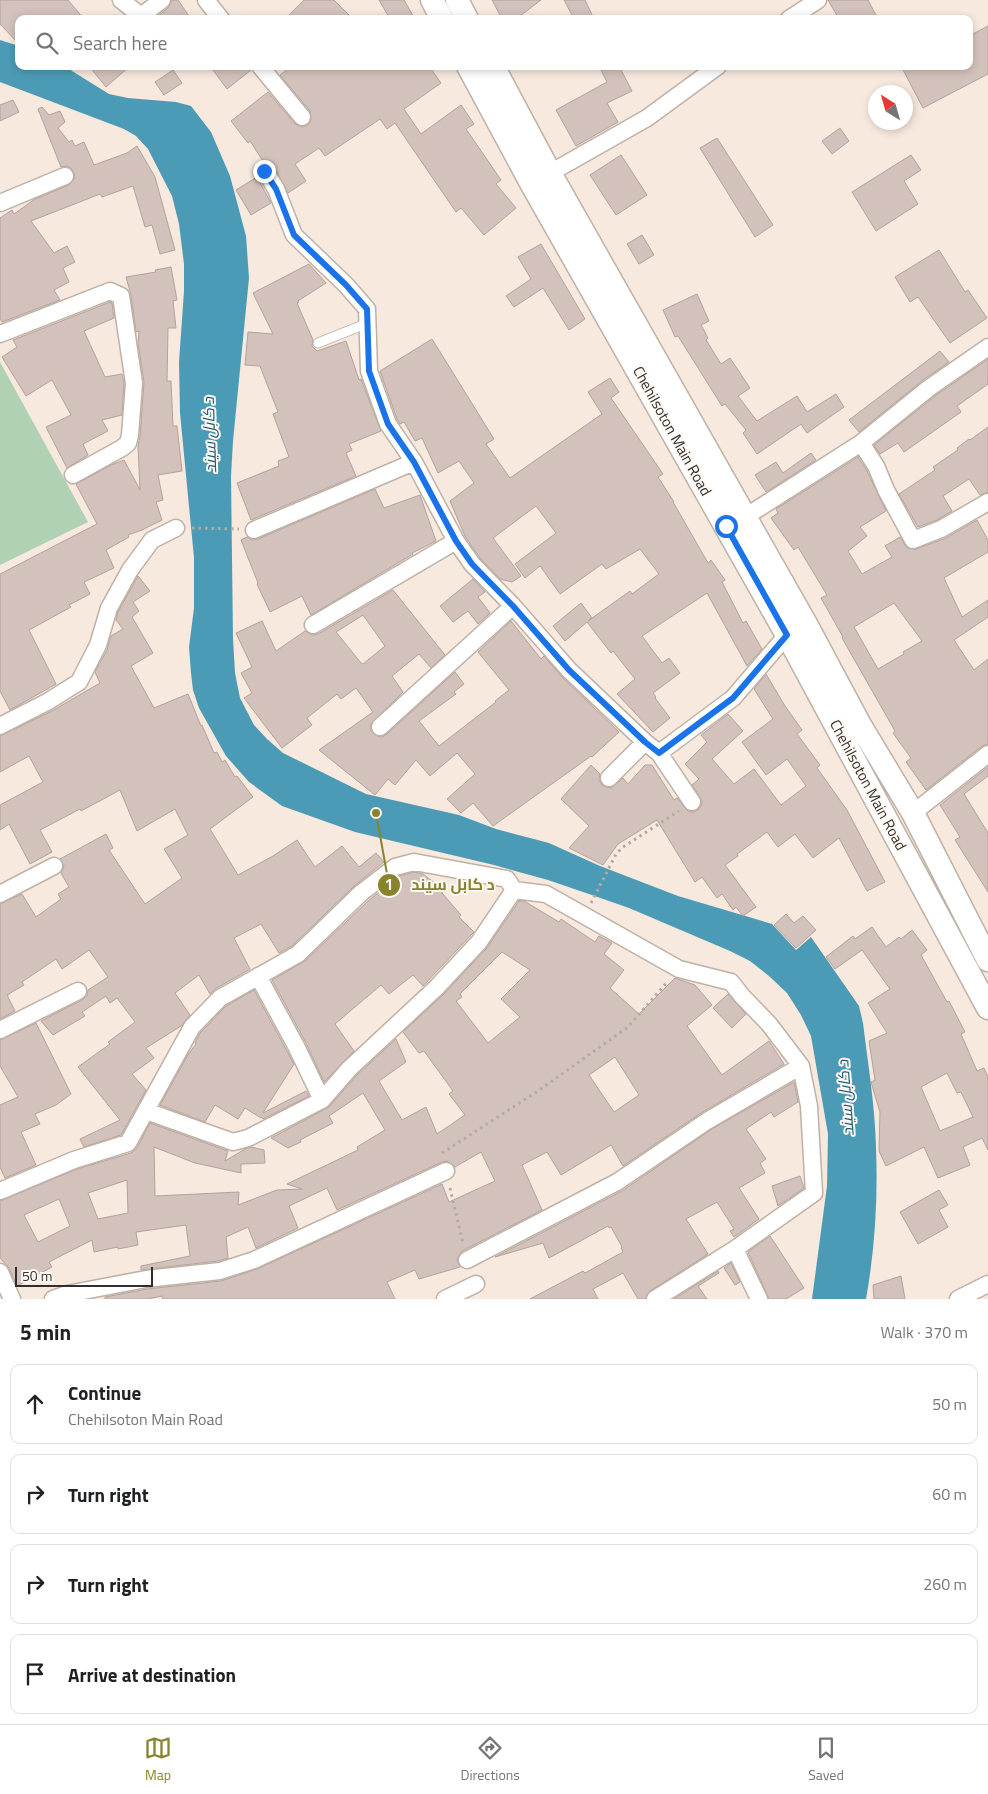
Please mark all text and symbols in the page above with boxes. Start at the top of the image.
search box [15,15,973,70]
text: Search here [73,28,167,57]
icon: search [33,29,61,57]
north arrow [868,85,913,130]
route end [253,160,276,183]
street label: Chehilsoton Main Road [627,362,718,500]
water label: د کابل سيند [196,395,222,473]
route start [715,515,738,538]
street label: Chehilsoton Main Road [824,715,913,854]
callout: د کابل سيند [376,869,505,900]
text: د کابل سيند [411,872,495,896]
text: 1 [385,873,393,896]
water label: د کابل سيند [830,1058,860,1137]
scale bar [15,1264,152,1287]
text: 50 m [22,1265,52,1286]
text: 5 min [20,1316,71,1348]
text: Walk · 370 m [880,1320,968,1344]
text: Continue [68,1378,141,1407]
icon: ahead [21,1390,49,1418]
text: 50 m [932,1392,967,1416]
text: Chehilsoton Main Road [68,1407,223,1431]
icon: right [21,1480,49,1508]
text: Turn right [68,1480,149,1509]
text: 60 m [932,1482,967,1506]
icon: right [21,1570,49,1598]
text: Turn right [68,1570,149,1599]
text: 260 m [923,1572,967,1596]
icon: arrive [21,1660,49,1688]
text: Arrive at destination [68,1660,236,1689]
tab: Map [144,1734,172,1785]
tab: Directions [460,1734,520,1785]
tab: Saved [808,1734,844,1785]

